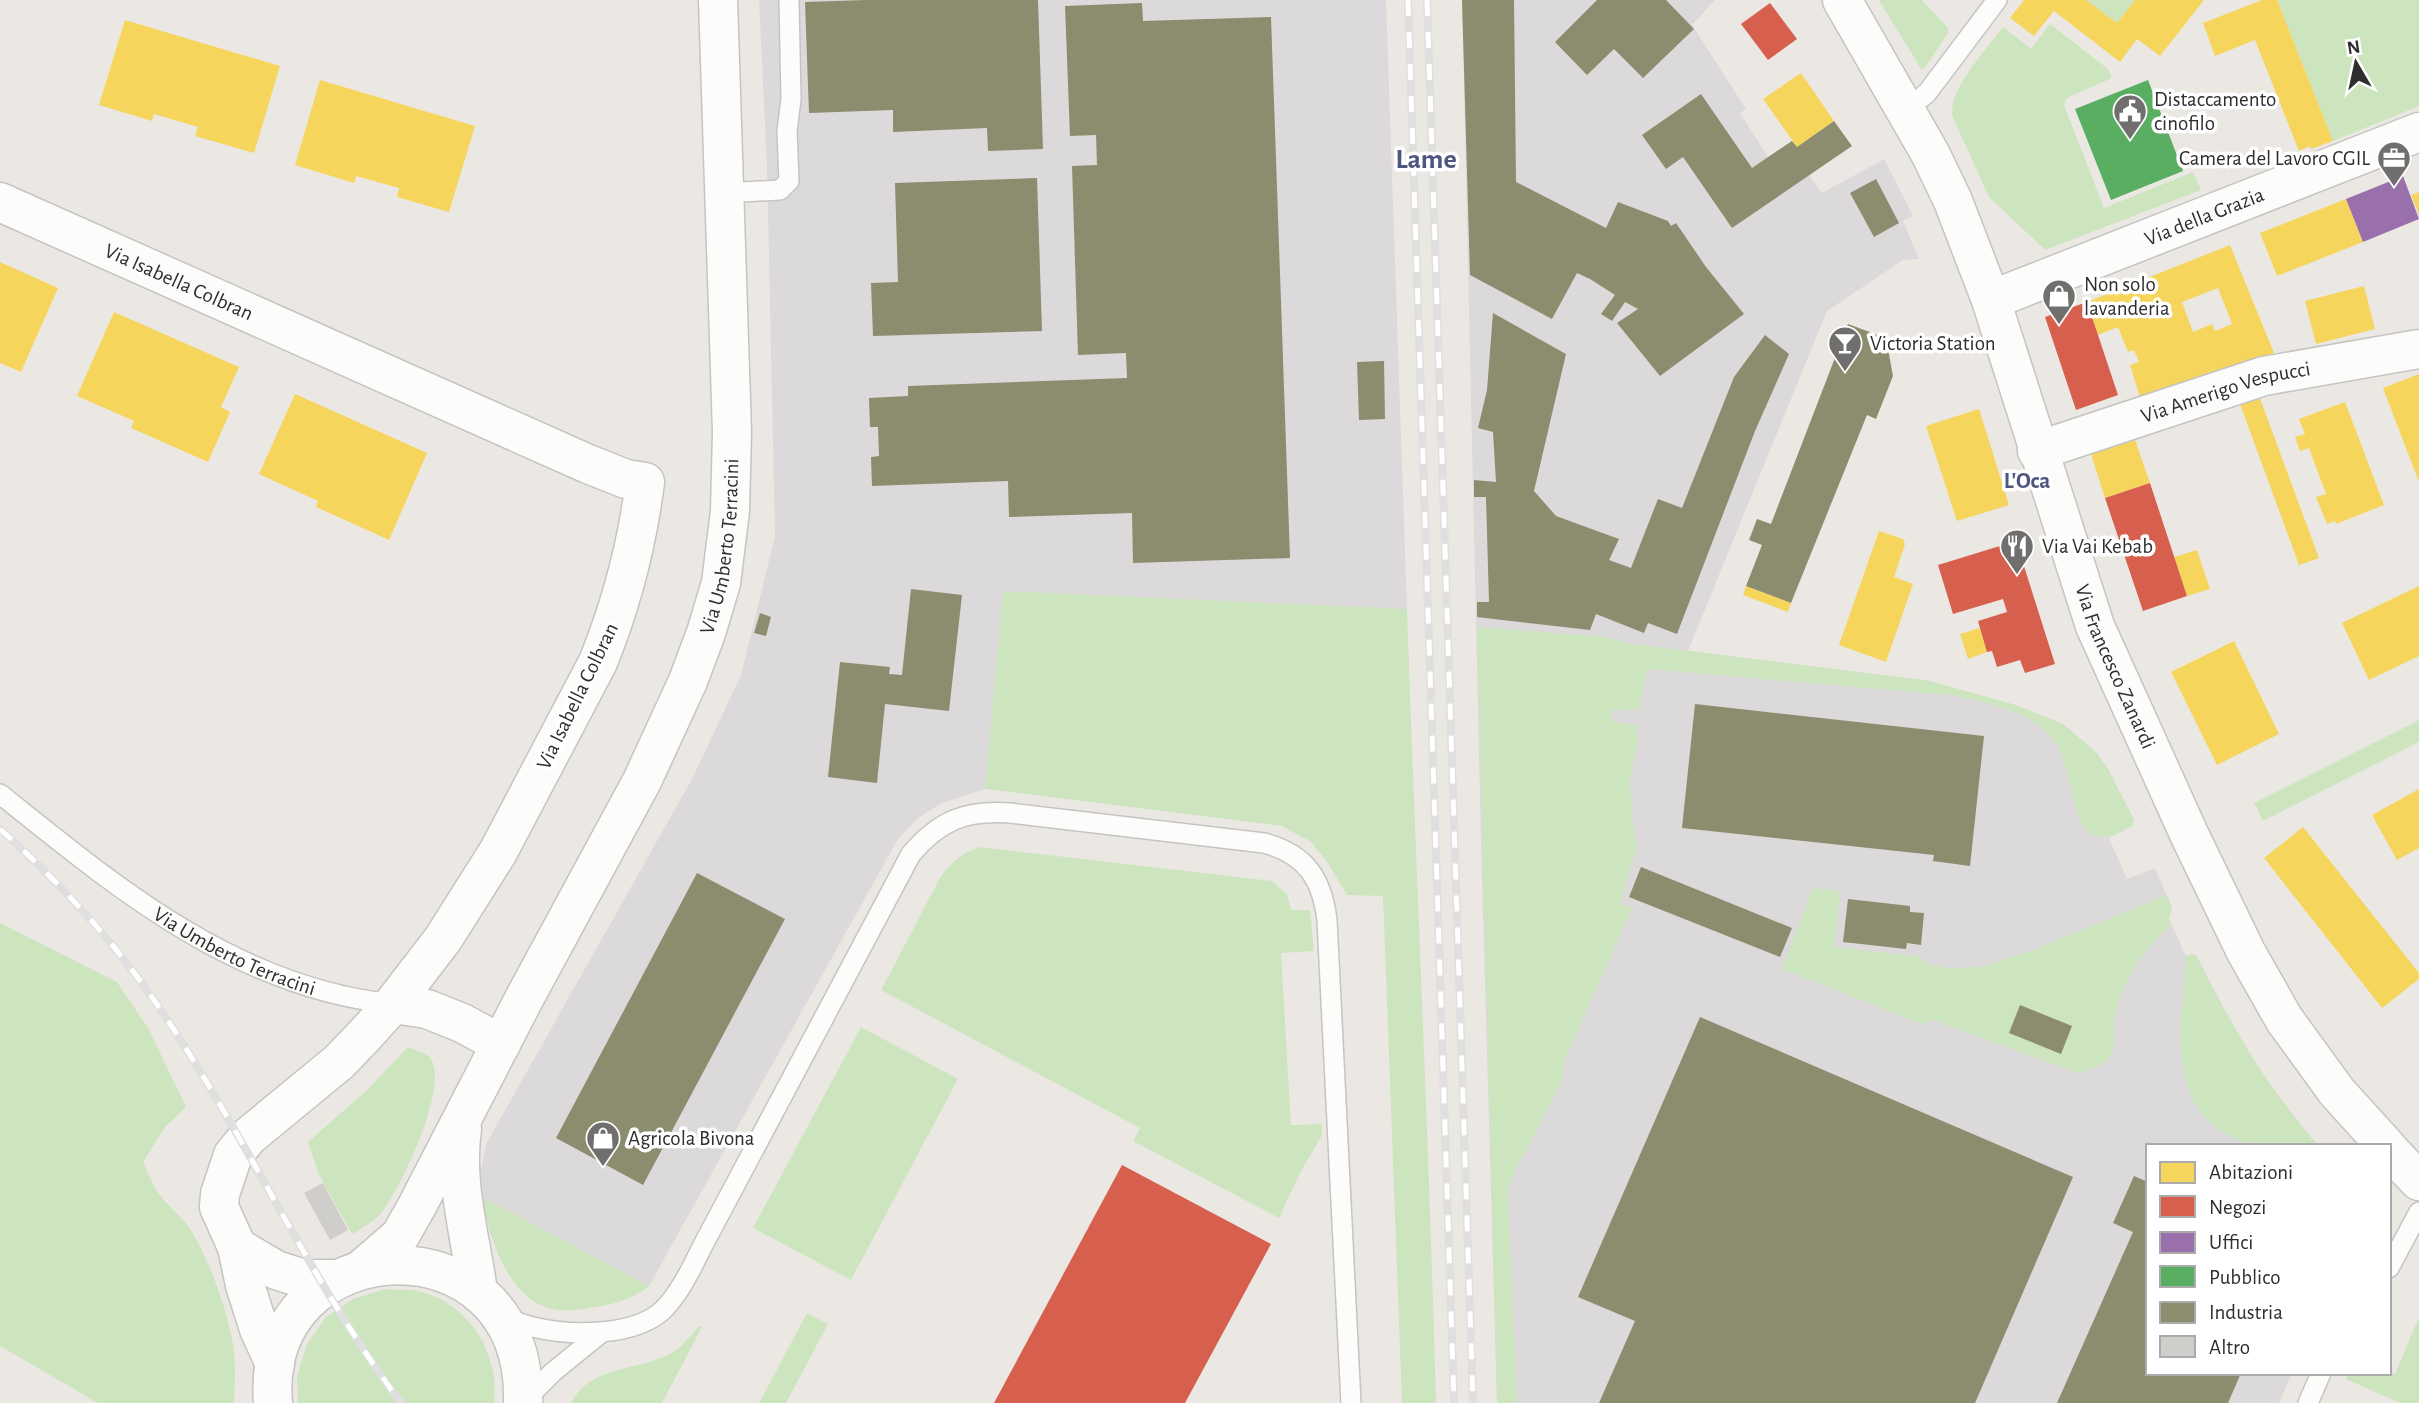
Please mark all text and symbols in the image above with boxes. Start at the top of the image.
north arrow [2321,28,2391,98]
text: N [2346,37,2362,58]
place label: Distaccamento cinofilo [2154,89,2276,134]
public building icon: Distaccamento cinofilo [2111,92,2149,141]
office icon: Camera del Lavoro CGIL [2375,139,2413,188]
district label: Lame [1395,146,1457,174]
place label: Camera del Lavoro CGIL [2179,148,2370,169]
street label: Via della Grazia [2142,184,2267,250]
street label: Via Isabella Colbran [101,240,256,324]
place label: Non solo lavanderia [2084,274,2170,319]
shop icon: Non solo lavanderia [2040,277,2078,326]
bar icon: Victoria Station [1826,324,1864,373]
place label: Victoria Station [1870,333,1996,354]
street label: Via Amerigo Vespucci [2139,358,2312,427]
street label: Via Umberto Terracini [696,458,742,637]
district label: L'Oca [2004,470,2050,493]
restaurant icon: Via Vai Kebab [1998,527,2036,576]
place label: Via Vai Kebab [2042,536,2153,557]
street label: Via Francesco Zanardi [2071,582,2159,752]
street label: Via Isabella Colbran [533,620,622,773]
street label: Via Umberto Terracini [150,903,318,999]
shop icon: Agricola Bivona [584,1119,622,1168]
place label: Agricola Bivona [628,1128,755,1149]
legend [2146,1144,2391,1375]
text: Abitazioni [2209,1162,2293,1183]
text: Negozi [2209,1197,2266,1218]
text: Uffici [2209,1232,2253,1253]
text: Pubblico [2209,1267,2281,1288]
text: Industria [2209,1302,2283,1323]
text: Altro [2209,1337,2250,1358]

